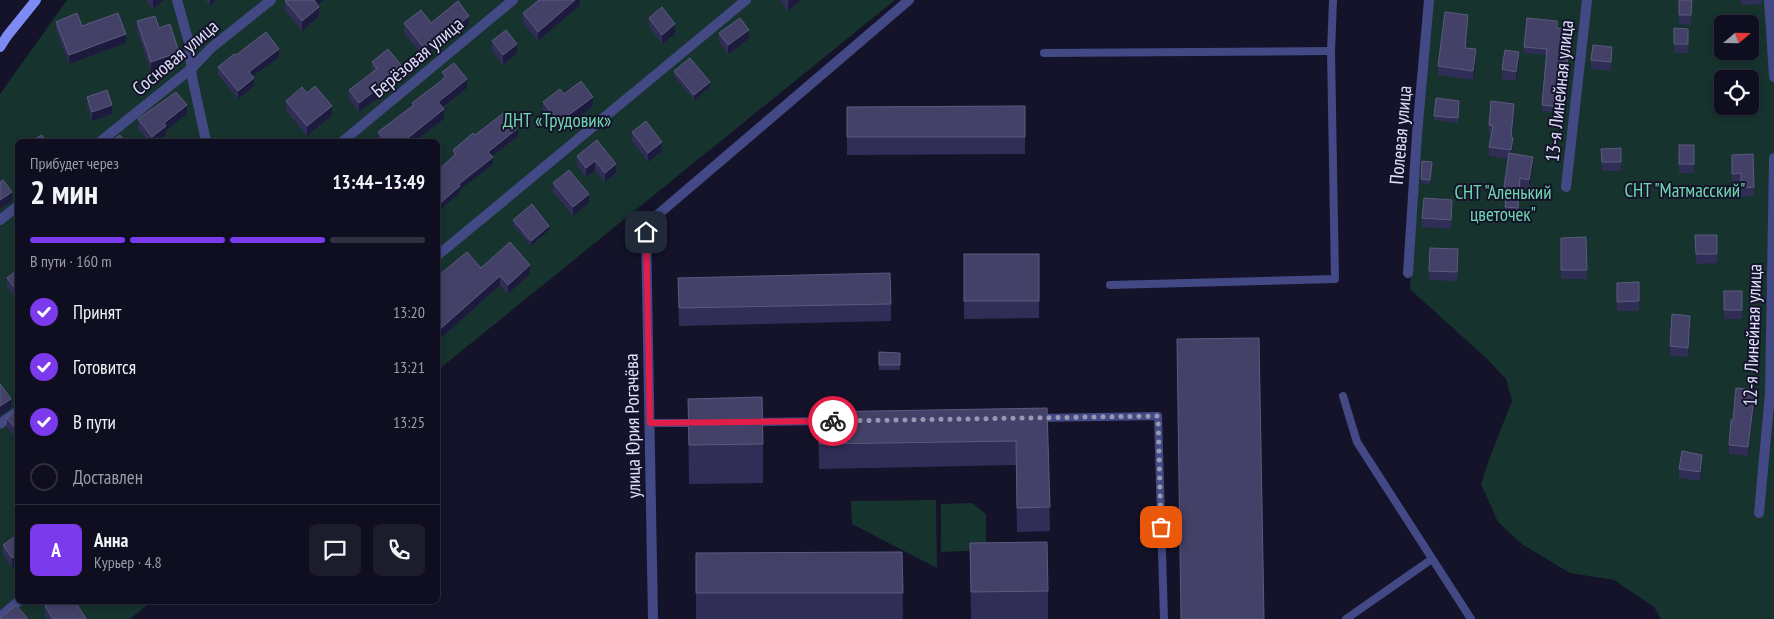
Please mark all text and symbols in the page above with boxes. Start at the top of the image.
street label: Берёзовая улица [366,12,468,102]
street label: Сосновая улица [127,14,223,100]
north arrow [1714,15,1759,60]
map controls [1714,15,1759,115]
street label: 13-я Линейная улица [1540,19,1578,163]
button: locate [1714,70,1759,115]
street label: Полевая улица [1384,84,1416,186]
park label: ДНТ «Трудовик» [503,108,611,132]
text: Прибудет через [30,153,119,173]
text: 13:44–13:49 [332,170,425,194]
text: 2 мин [30,171,98,213]
park label: СНТ "Матмасский" [1624,178,1746,202]
park label: СНТ "Аленький цветочек" [1454,180,1552,226]
pin [625,211,667,253]
icon: home [632,218,660,246]
text: В пути · 160 m [30,251,112,271]
street label: 12-я Линейная улица [1738,263,1766,407]
icon: check [30,298,58,326]
text: Принят [73,300,121,324]
text: 13:20 [393,302,425,322]
icon: check [30,353,58,381]
street label: улица Юрия Рогачёва [619,353,645,499]
text: Готовится [73,355,136,379]
text: 13:21 [393,357,425,377]
courier [808,396,858,446]
icon: bike [819,407,847,435]
icon: check [30,408,58,436]
text: В пути [73,410,116,434]
text: 13:25 [393,412,425,432]
text: Доставлен [73,465,143,489]
pin [1140,506,1182,548]
icon: bag [1147,513,1175,541]
button: chat [309,524,361,576]
button: phone [373,524,425,576]
text: Анна [94,528,128,552]
text: А [51,538,61,562]
text: Курьер · 4.8 [94,552,162,572]

